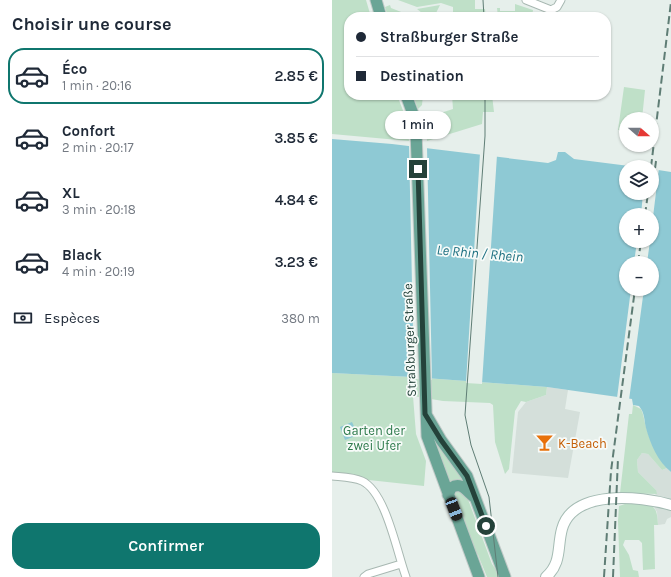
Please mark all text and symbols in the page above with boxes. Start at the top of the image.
text: Choisir une course [12,13,171,35]
text: Straßburger Straße [380,28,518,46]
icon: car [14,58,50,94]
text: Éco [62,60,87,78]
text: 2.85 € [275,67,318,85]
text: Destination [380,67,464,85]
text: 1 min · 20:16 [62,78,132,93]
callout: 1 min [385,111,451,139]
north arrow [619,112,659,152]
map controls [619,112,659,296]
text: 1 min [402,117,434,132]
icon: car [14,120,50,156]
text: Confort [62,122,115,140]
text: 3.85 € [274,129,318,147]
text: 2 min · 20:17 [62,140,134,155]
route end [409,160,427,178]
button: layers [619,160,659,200]
icon: car [14,182,50,218]
text: XL [62,184,80,202]
text: 4.84 € [275,191,318,209]
text: 3 min · 20:18 [62,202,136,217]
button: + [619,208,659,248]
water label: Le Rhin / Rhein [436,241,524,266]
icon: car [14,244,50,280]
text: Black [62,246,102,264]
text: 3.23 € [274,253,318,271]
button: − [619,256,659,296]
text: 4 min · 20:19 [62,264,135,279]
street label: Straßburger Straße [400,283,419,397]
icon: cash [12,307,34,329]
text: Espèces [44,309,100,327]
text: 380 m [281,311,320,326]
park label: Garten der zwei Ufer [343,423,405,453]
bar icon: K-Beach [535,433,555,453]
place label: K-Beach [558,436,607,451]
car [444,496,464,522]
route start [477,517,495,535]
button: Confirmer [12,523,320,569]

